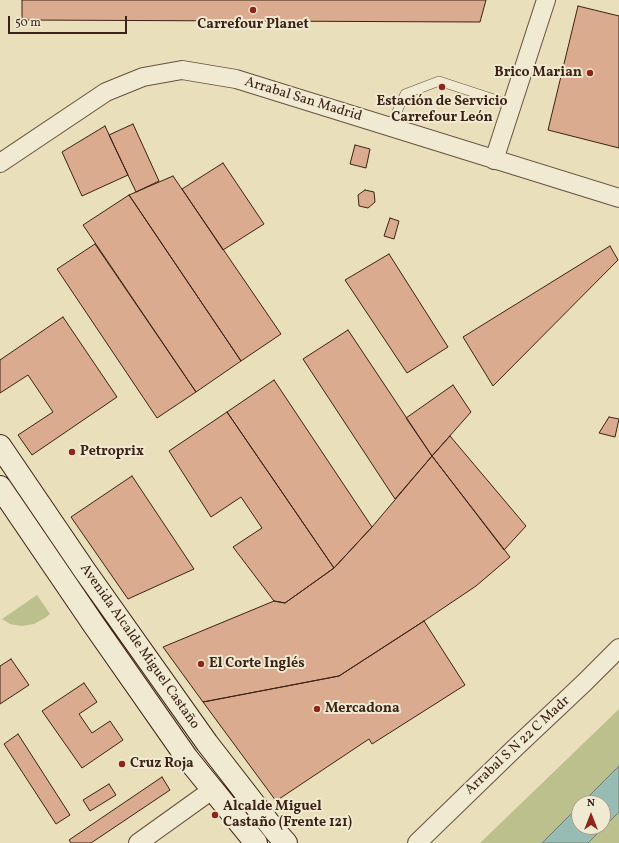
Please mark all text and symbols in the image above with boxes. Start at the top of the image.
marker: Carrefour Planet [248,5,258,15]
scale bar [10,8,129,34]
text: 50 m [15,15,41,31]
place label: Carrefour Planet [197,17,309,33]
place label: Brico Marian [494,65,582,81]
marker: Brico Marian [585,68,595,78]
street label: Arrabal San Madrid [242,74,364,126]
marker: Estación de Servicio Carrefour León [437,82,447,92]
place label: Estación de Servicio Carrefour León [376,94,508,126]
place label: Petroprix [80,444,144,460]
marker: Petroprix [67,447,77,457]
street label: Avenida Alcalde Miguel Castaño [75,561,203,733]
place label: El Corte Inglés [209,656,305,672]
marker: El Corte Inglés [196,659,206,669]
street label: Arrabal S N 22 C Madr [462,693,574,799]
place label: Mercadona [325,701,400,717]
marker: Mercadona [312,704,322,714]
place label: Cruz Roja [130,756,194,772]
marker: Cruz Roja [117,759,127,769]
north arrow [571,795,611,835]
text: N [587,796,595,811]
place label: Alcalde Miguel Castaño (Frente 121) [223,799,352,832]
marker: Alcalde Miguel Castaño (Frente 121) [210,810,220,820]

